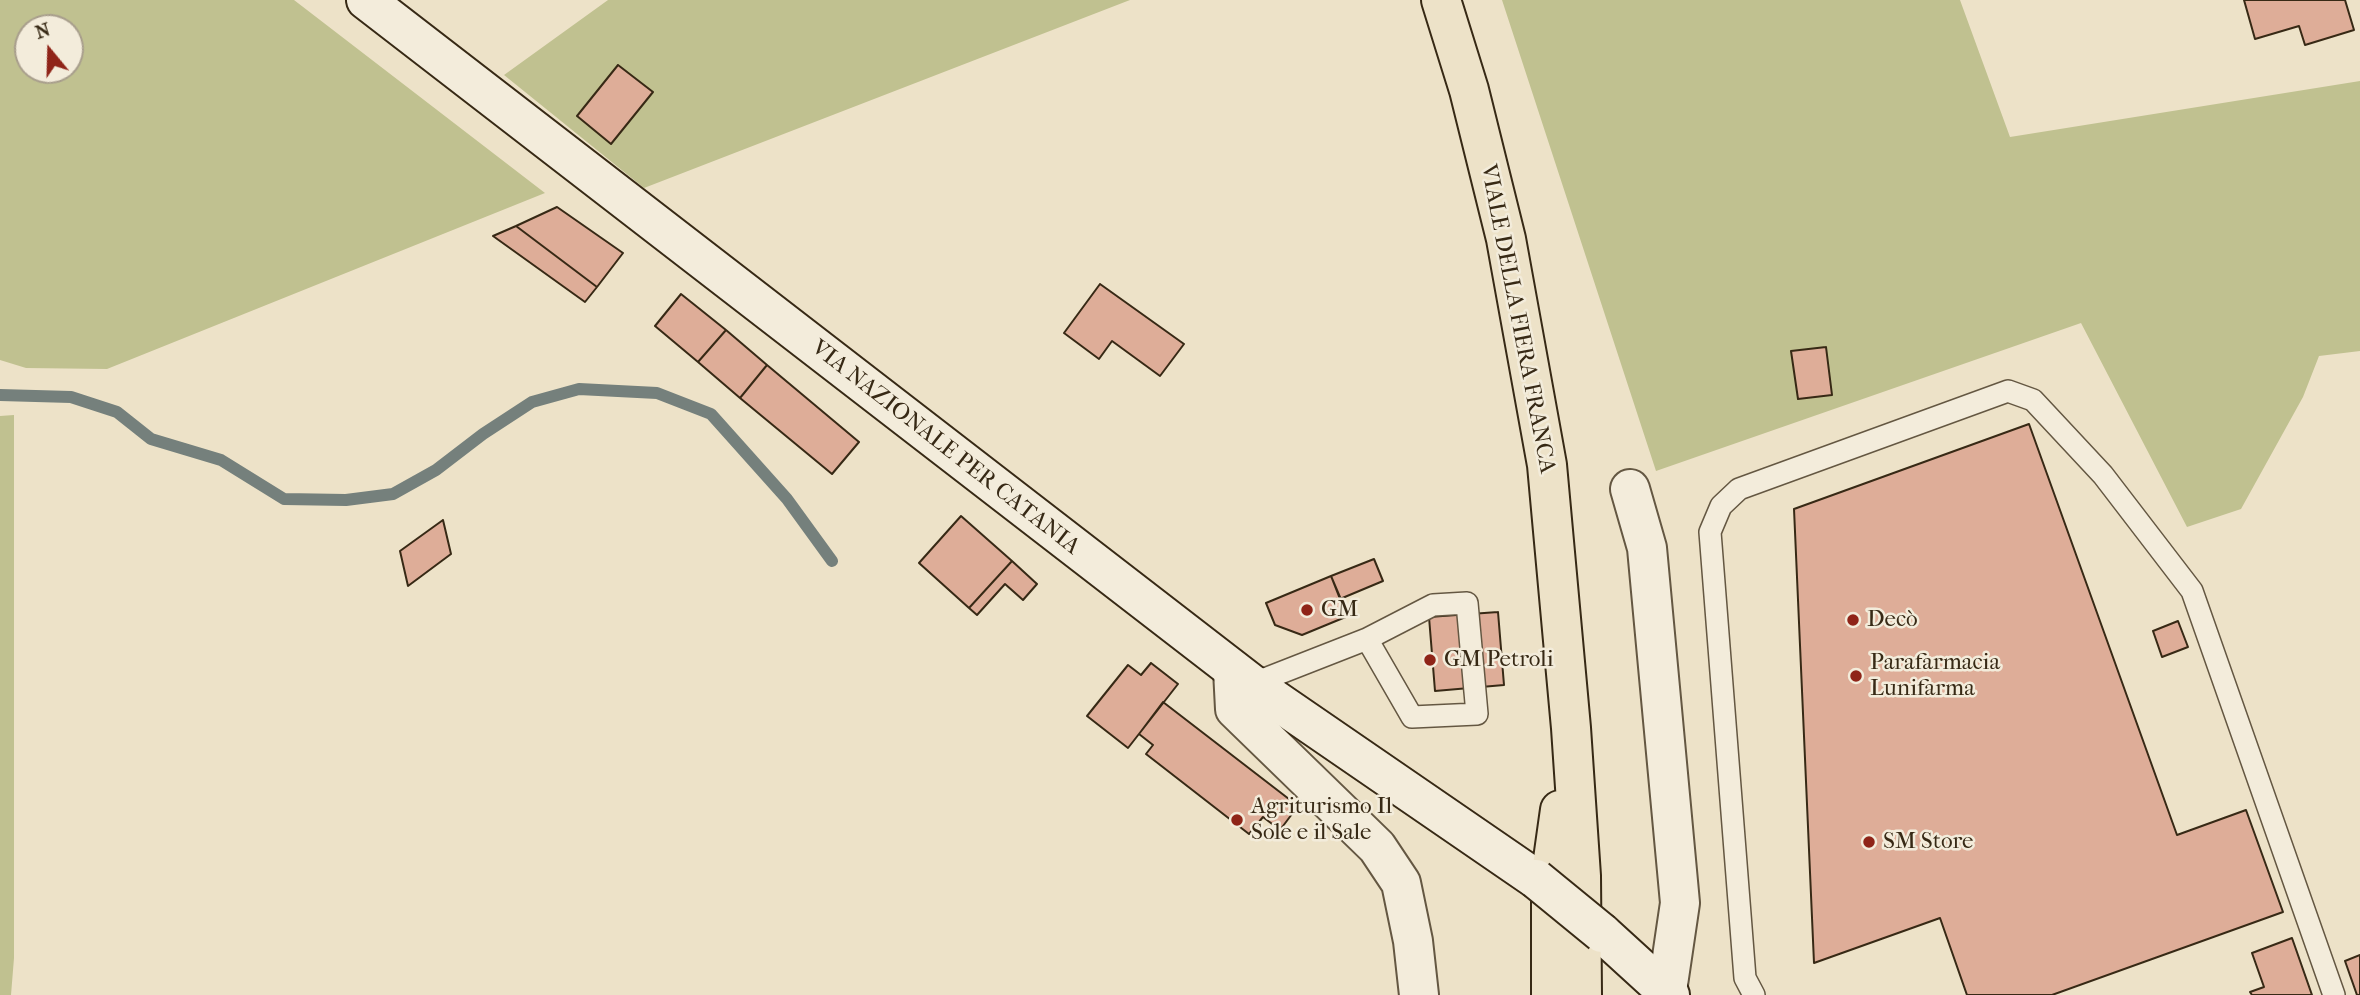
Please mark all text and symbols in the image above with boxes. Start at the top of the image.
north arrow [14,14,84,84]
text: N [32,18,53,44]
street label: VIALE DELLA FIERA FRANCA [1473,162,1561,476]
street label: VIA NAZIONALE PER CATANIA [805,335,1085,561]
place label: GM [1321,596,1358,624]
marker: GM [1299,602,1315,618]
place label: Decò [1867,606,1918,634]
marker: Decò [1845,612,1861,628]
place label: GM Petroli [1444,646,1553,674]
place label: Parafarmacia Lunifarma [1870,649,2000,703]
marker: GM Petroli [1422,652,1438,668]
marker: Parafarmacia Lunifarma [1848,668,1864,684]
place label: Agriturismo Il Sole e il Sale [1251,793,1392,847]
marker: Agriturismo Il Sole e il Sale [1229,812,1245,828]
place label: SM Store [1883,828,1973,856]
marker: SM Store [1861,834,1877,850]

